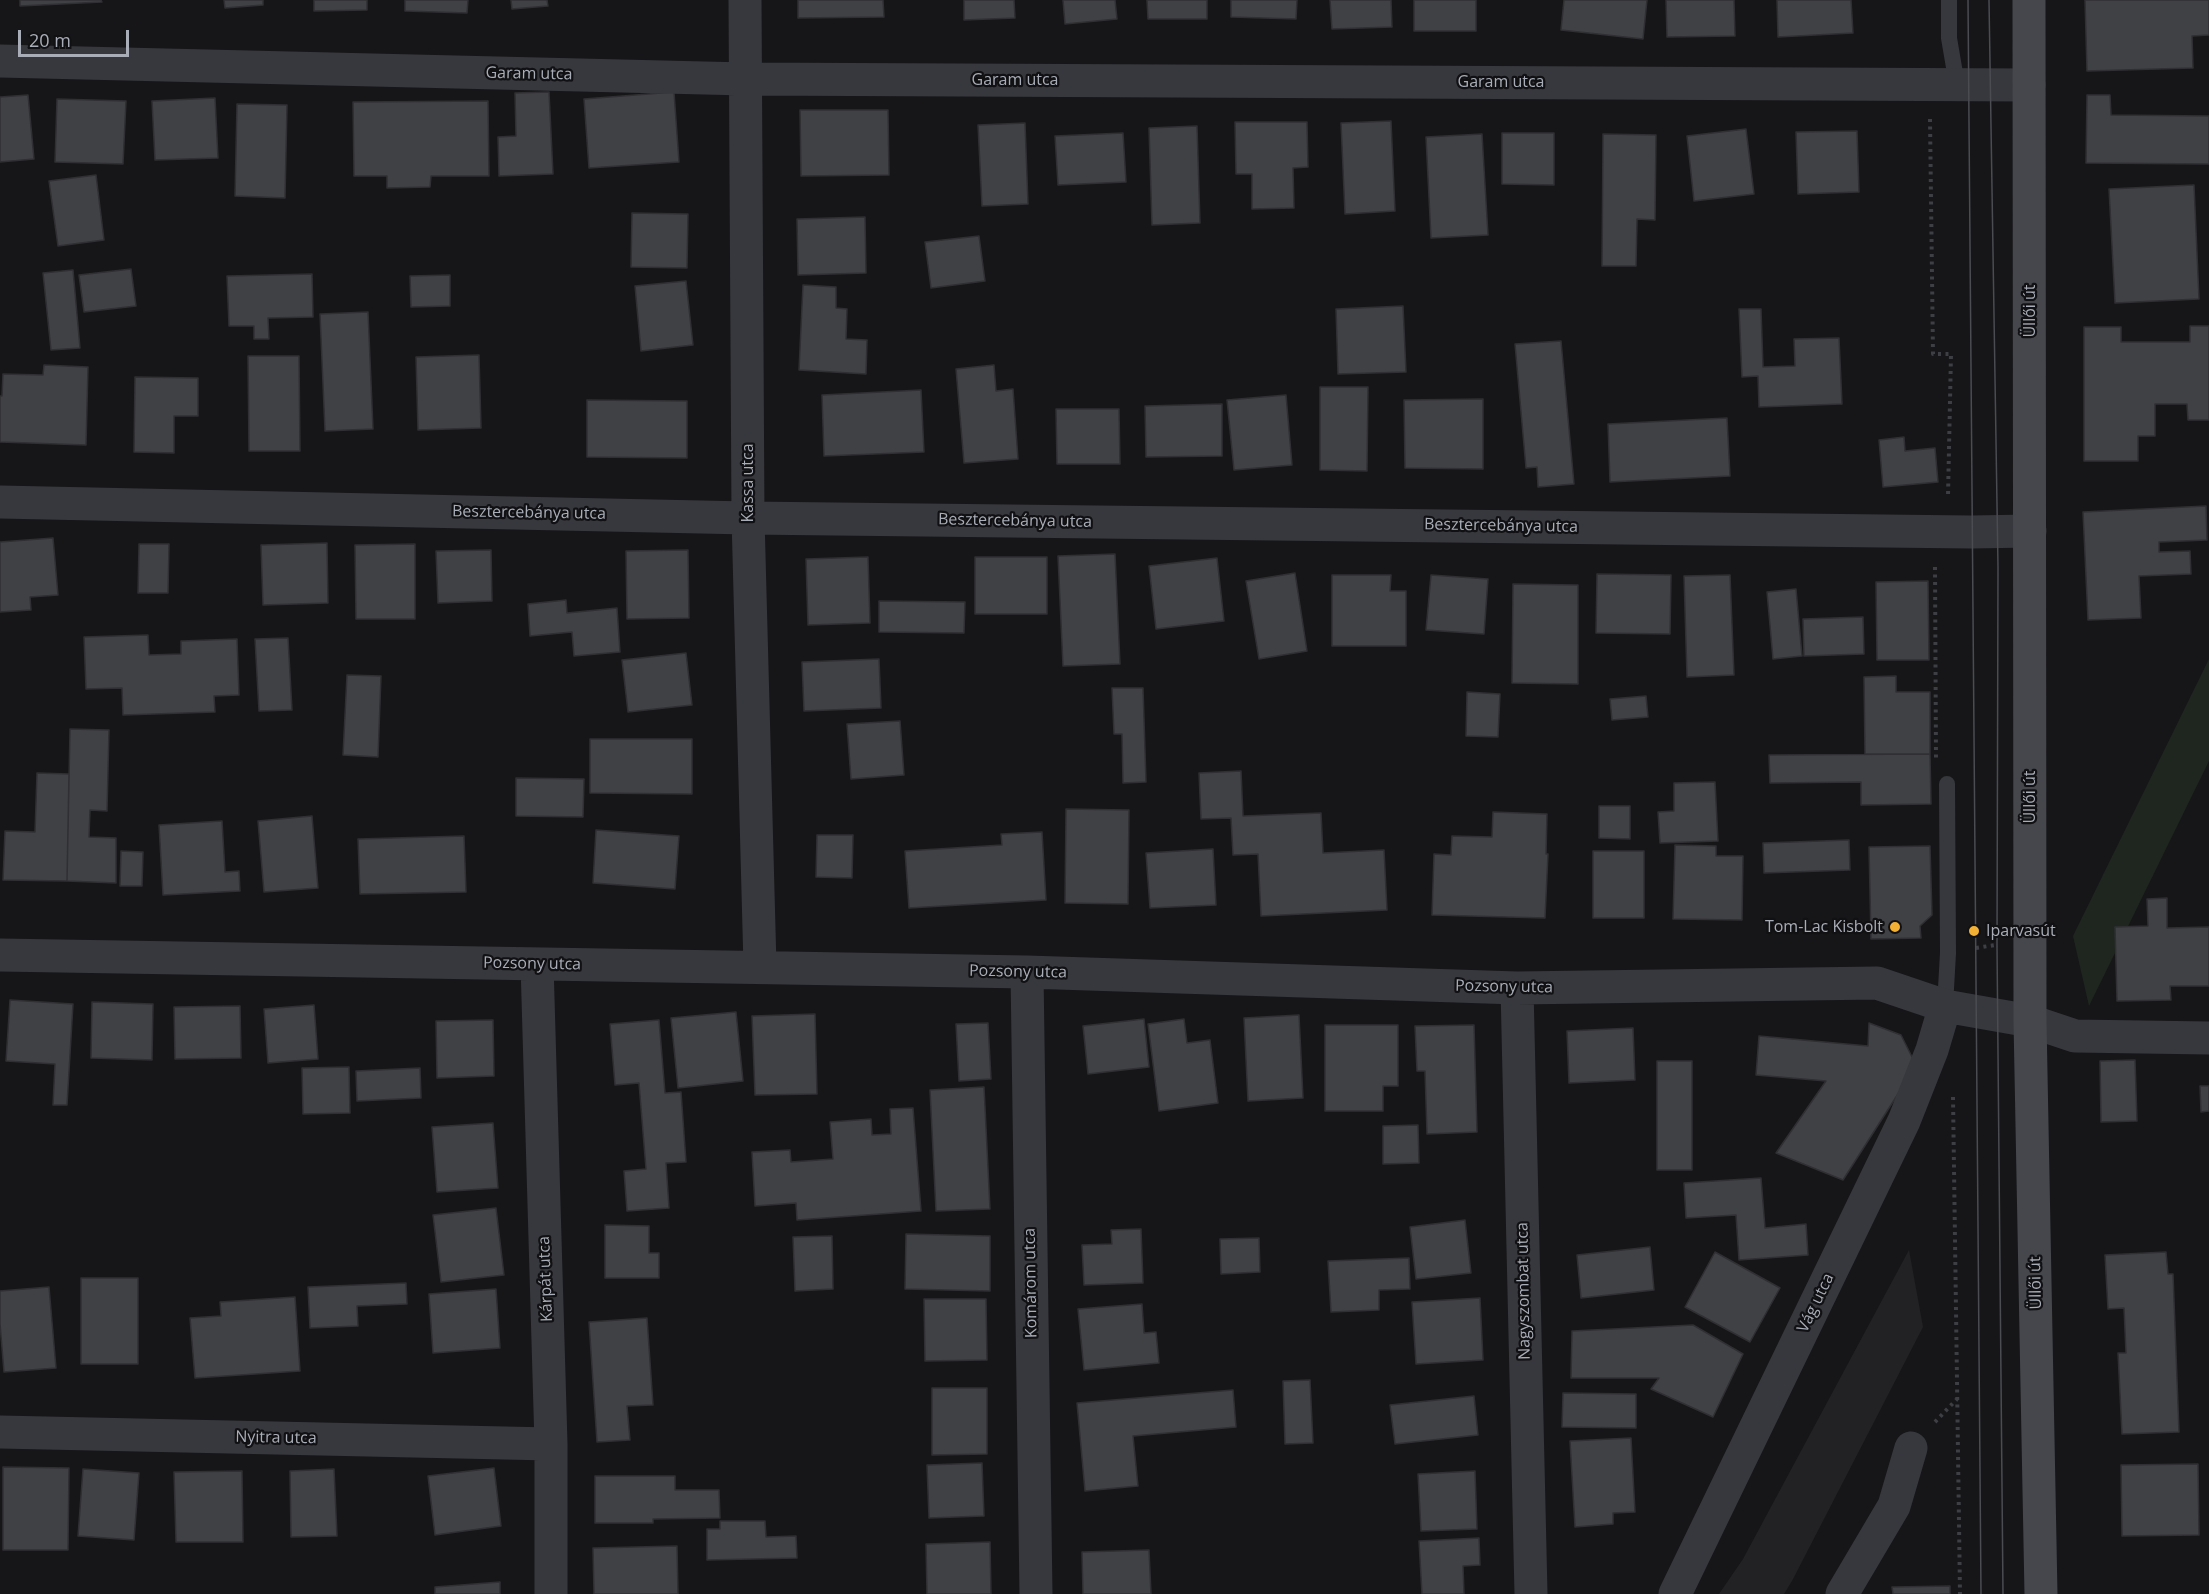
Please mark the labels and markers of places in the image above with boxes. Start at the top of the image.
place label: Tom-Lac Kisbolt [1765,917,1883,937]
marker: Tom-Lac Kisbolt [1888,920,1902,934]
place label: Iparvasút [1986,921,2056,941]
marker: Iparvasút [1967,924,1981,938]

